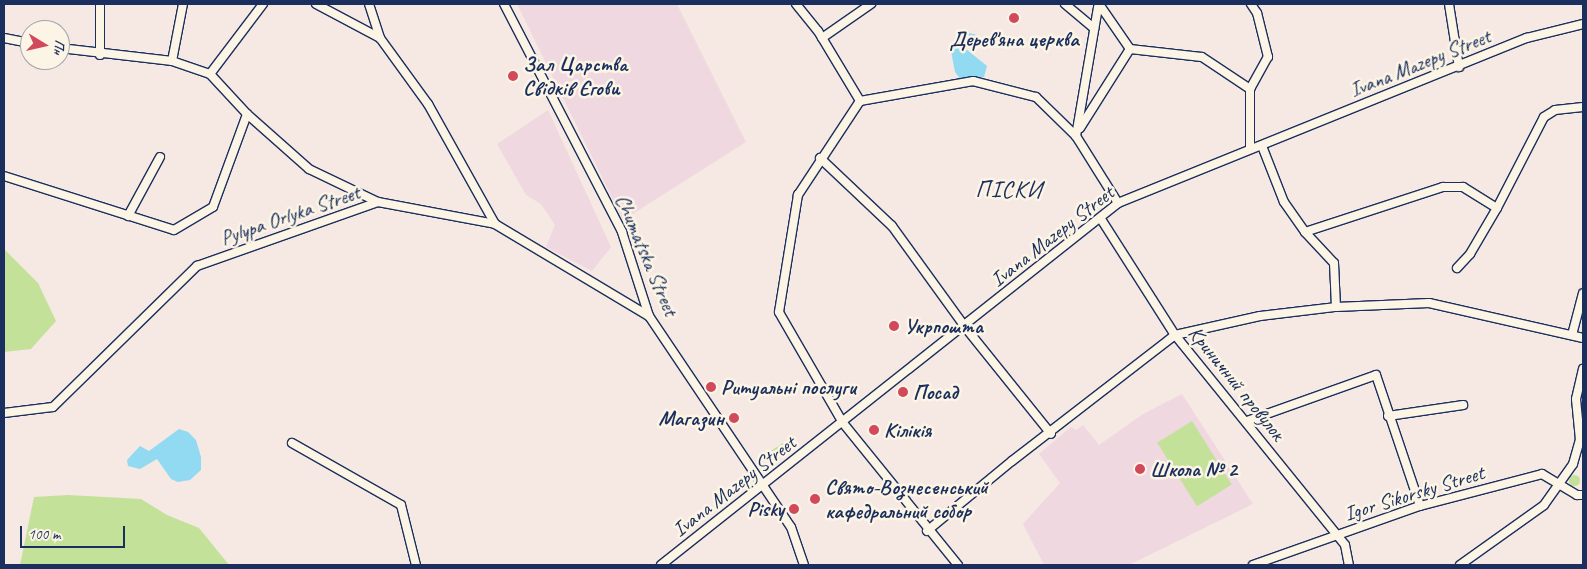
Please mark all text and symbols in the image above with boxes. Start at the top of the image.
marker: Дерев'яна церква [1008,12,1020,24]
north arrow [20,20,70,70]
street label: Ivana Mazepy Street [1346,23,1494,103]
place label: Дерев'яна церква [950,26,1078,52]
text: Пн [50,39,69,56]
place label: Зал Царства Свідків Єгови [523,51,627,101]
marker: Зал Царства Свідків Єгови [507,70,519,82]
district label: ПІСКИ [975,176,1043,204]
street label: Pylypa Orlyka Street [217,179,363,251]
street label: Ivana Mazepy Street [985,180,1119,292]
street label: Chumatska Street [610,190,684,320]
place label: Укрпошта [904,313,983,339]
marker: Укрпошта [888,320,900,332]
street label: Криничний провулок [1183,321,1291,445]
place label: Ритуальні послуги [721,374,856,400]
place label: Посад [913,379,958,405]
marker: Ритуальні послуги [705,381,717,393]
marker: Посад [897,386,909,398]
place label: Магазин [659,405,724,431]
marker: Магазин [728,412,740,424]
place label: Кілікія [884,417,931,443]
marker: Кілікія [868,424,880,436]
street label: Ivana Mazepy Street [667,430,801,542]
place label: Школа № 2 [1150,456,1237,482]
street label: Igor Sikorsky Street [1341,460,1487,526]
marker: Школа № 2 [1134,463,1146,475]
place label: Свято-Вознесенський кафедральний собор [825,474,988,524]
marker: Свято-Вознесенський кафедральний собор [809,493,821,505]
place label: Pisky [747,496,784,522]
marker: Pisky [788,503,800,515]
scale bar [22,516,128,548]
text: 100 m [28,525,60,544]

